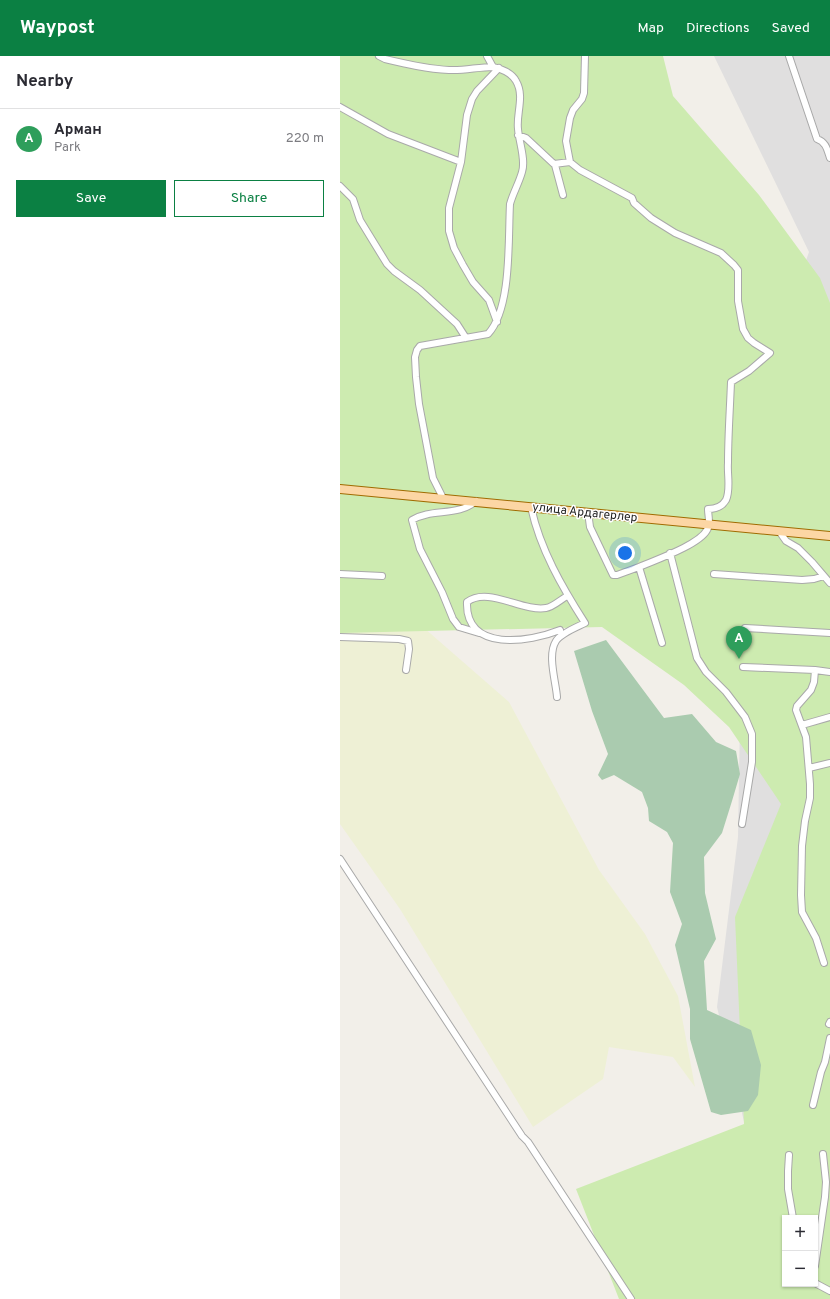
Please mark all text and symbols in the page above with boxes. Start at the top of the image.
text: Waypost [20,16,95,40]
text: Map [638,20,664,37]
text: Directions [686,20,750,37]
text: Saved [772,20,810,37]
text: Nearby [16,71,73,93]
text: Арман [54,121,102,140]
text: A [24,131,34,147]
text: 220 m [286,131,324,147]
text: Park [54,140,81,156]
button: Save [16,180,166,217]
button: Share [174,180,324,217]
street label: улица Ардагерлер [532,500,638,526]
your location [615,543,635,563]
pin: A [726,626,752,659]
map controls [782,1215,818,1287]
button: + [782,1215,818,1251]
button: − [782,1251,818,1287]

